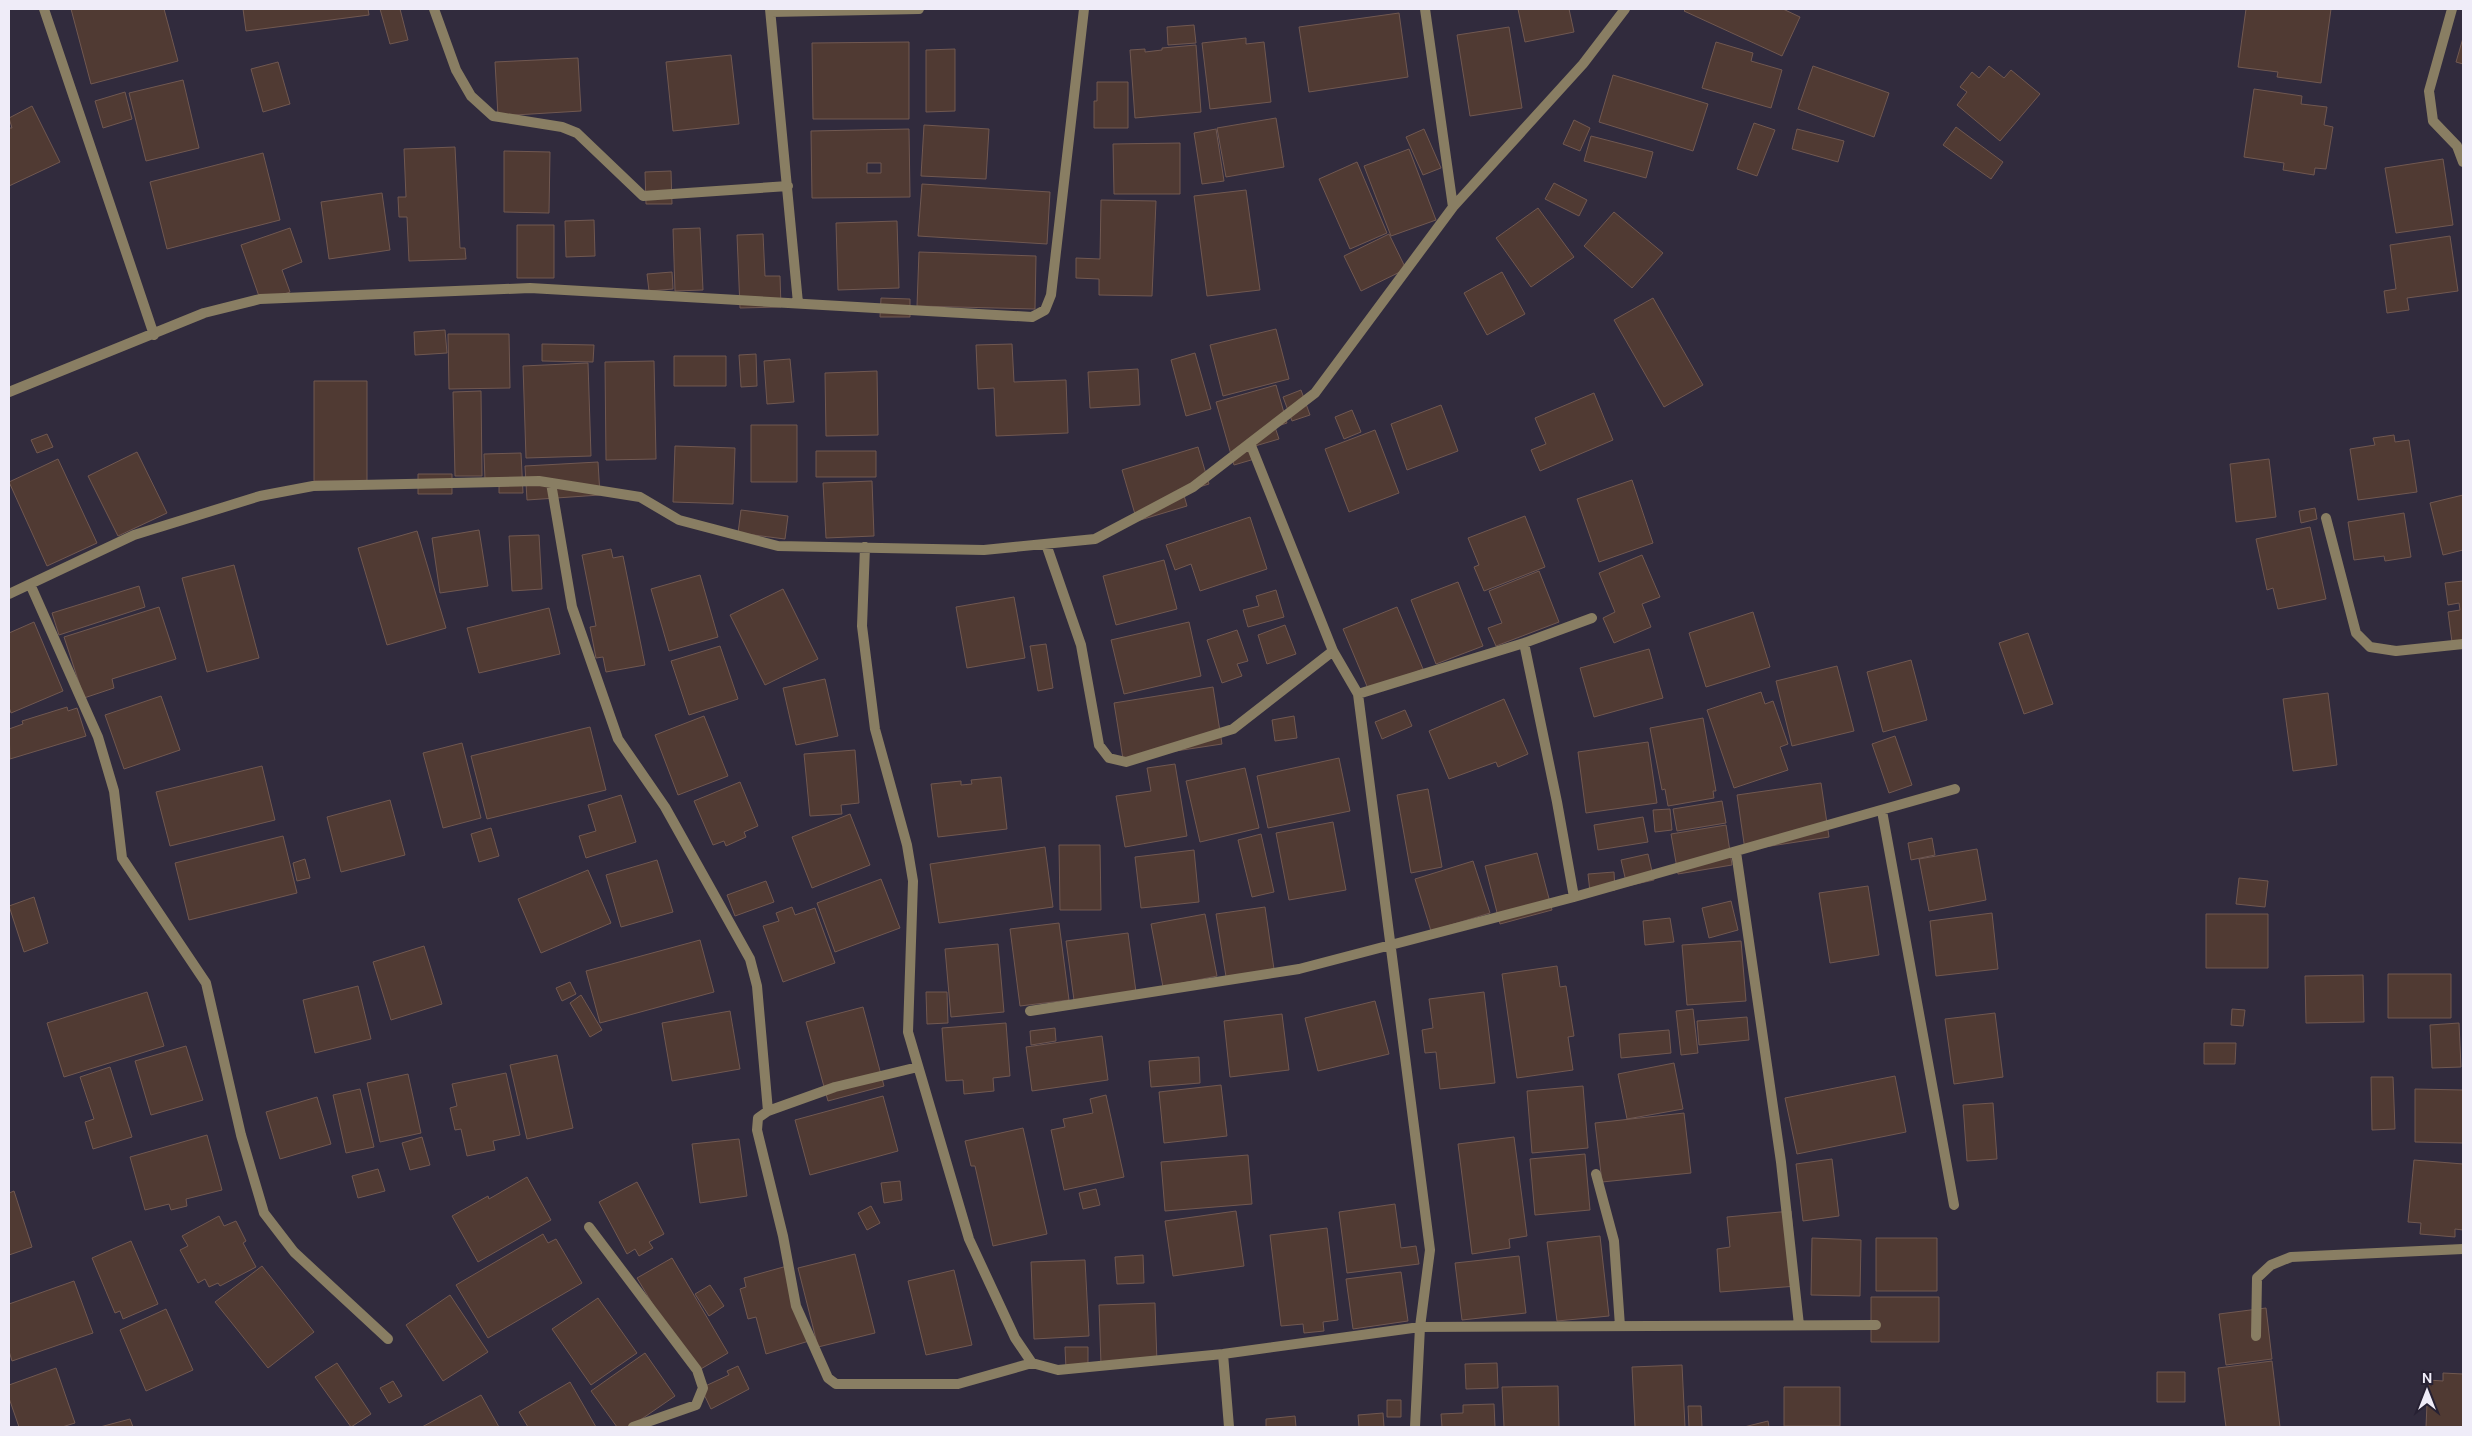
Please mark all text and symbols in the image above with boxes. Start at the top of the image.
north arrow [2402,1366,2452,1416]
text: N [2422,1369,2432,1387]

